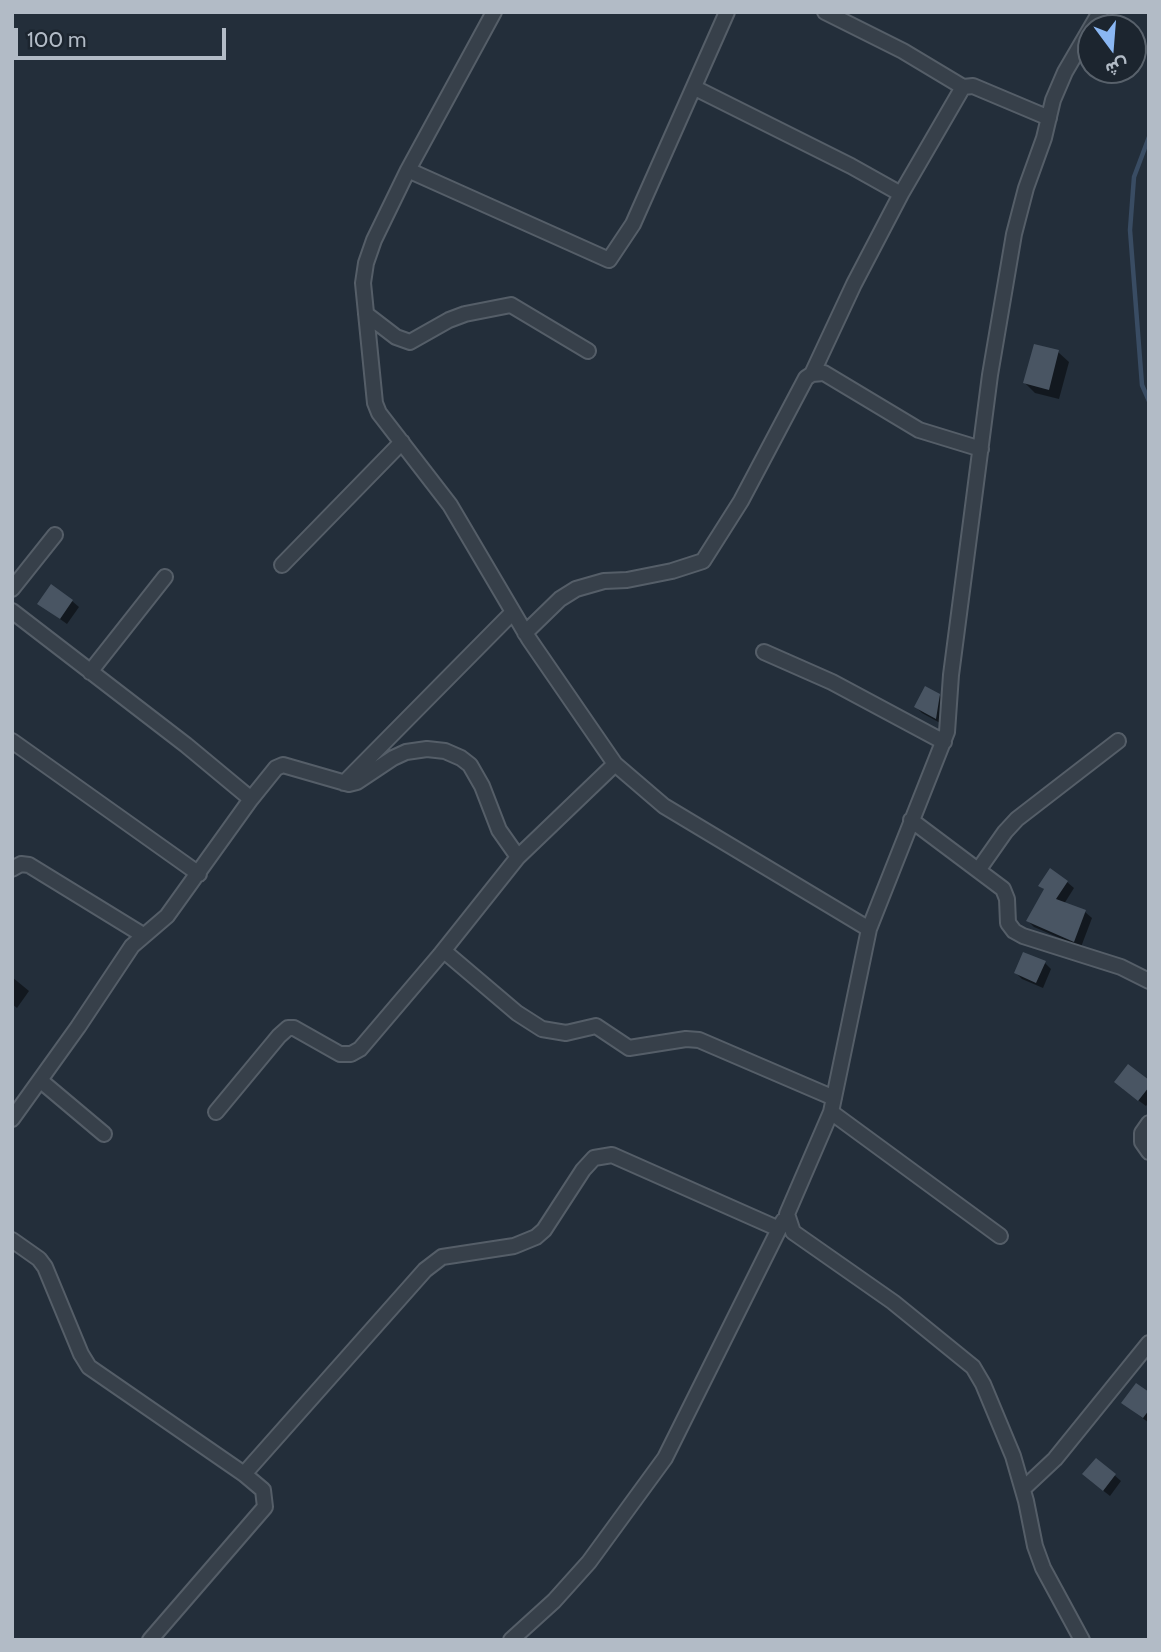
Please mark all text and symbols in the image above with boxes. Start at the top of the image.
scale bar [18,14,229,58]
north arrow [1077,14,1147,84]
text: 100 m [27,27,86,52]
text: ش [1103,54,1132,82]

